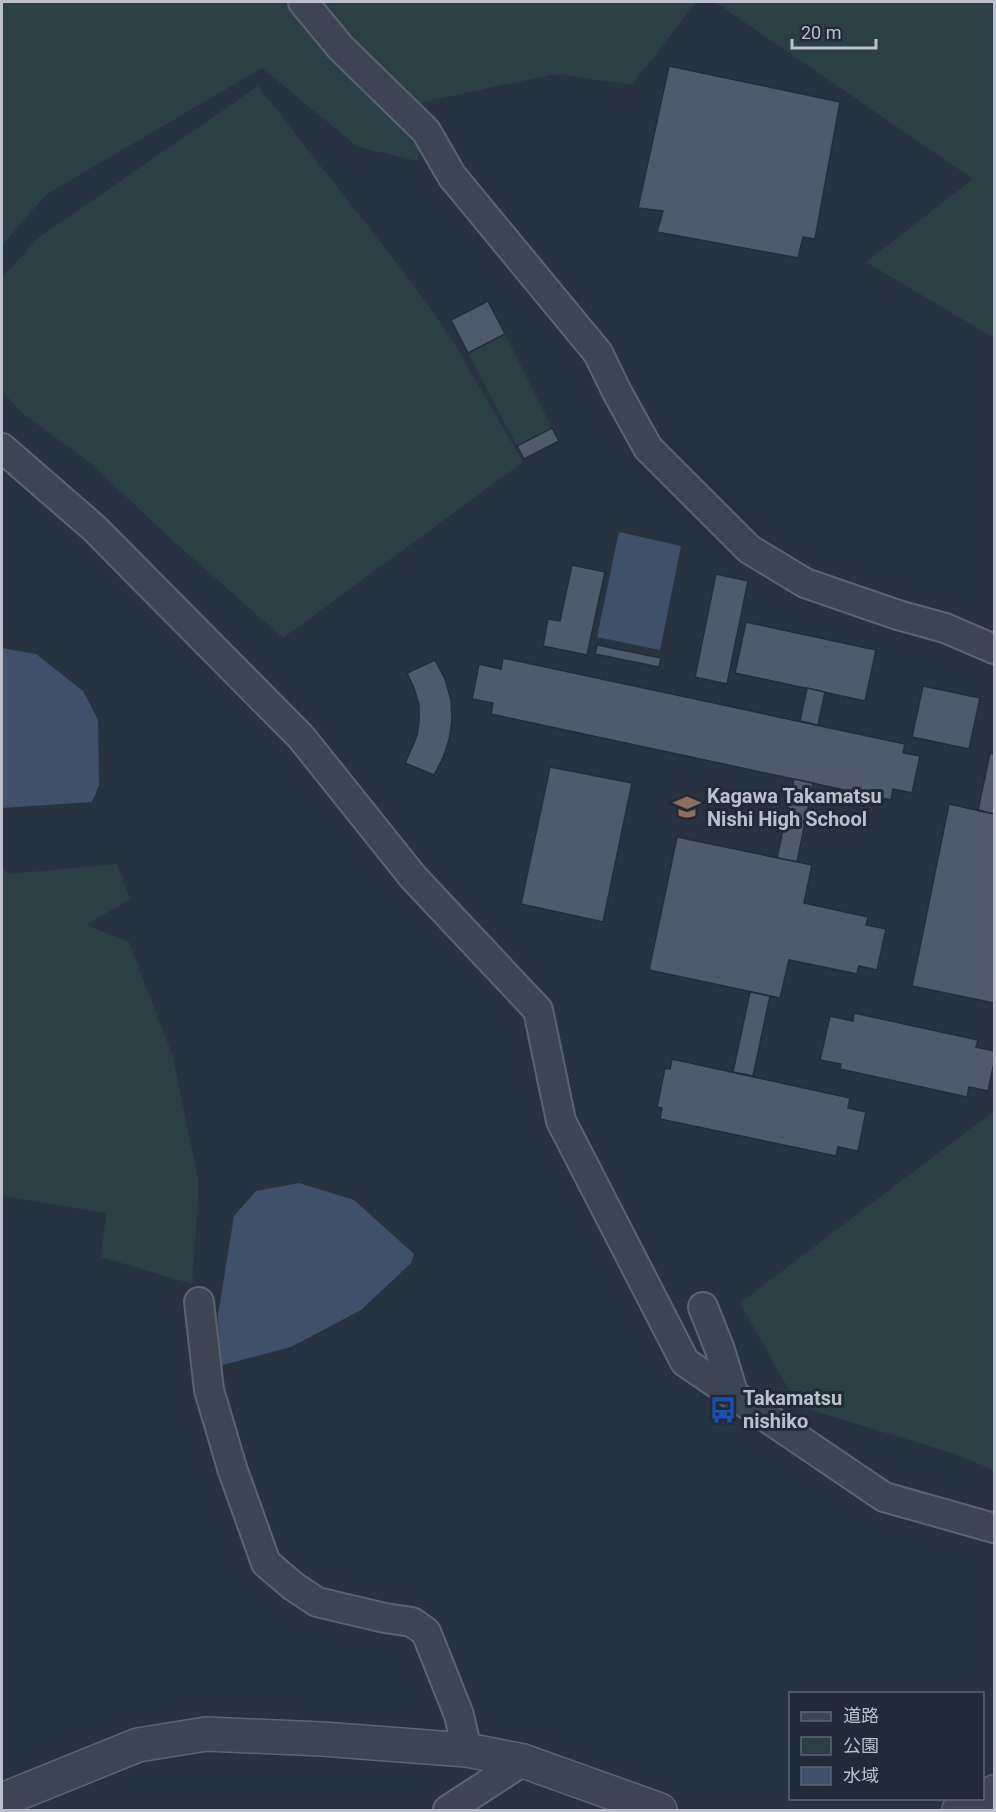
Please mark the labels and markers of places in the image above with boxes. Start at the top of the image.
place label: Kagawa Takamatsu Nishi High School [707,784,882,831]
school or university icon: Kagawa Takamatsu Nishi High School [672,792,702,822]
place label: Takamatsu nishiko [743,1386,842,1433]
bus stop icon: Takamatsu nishiko [708,1395,738,1425]

